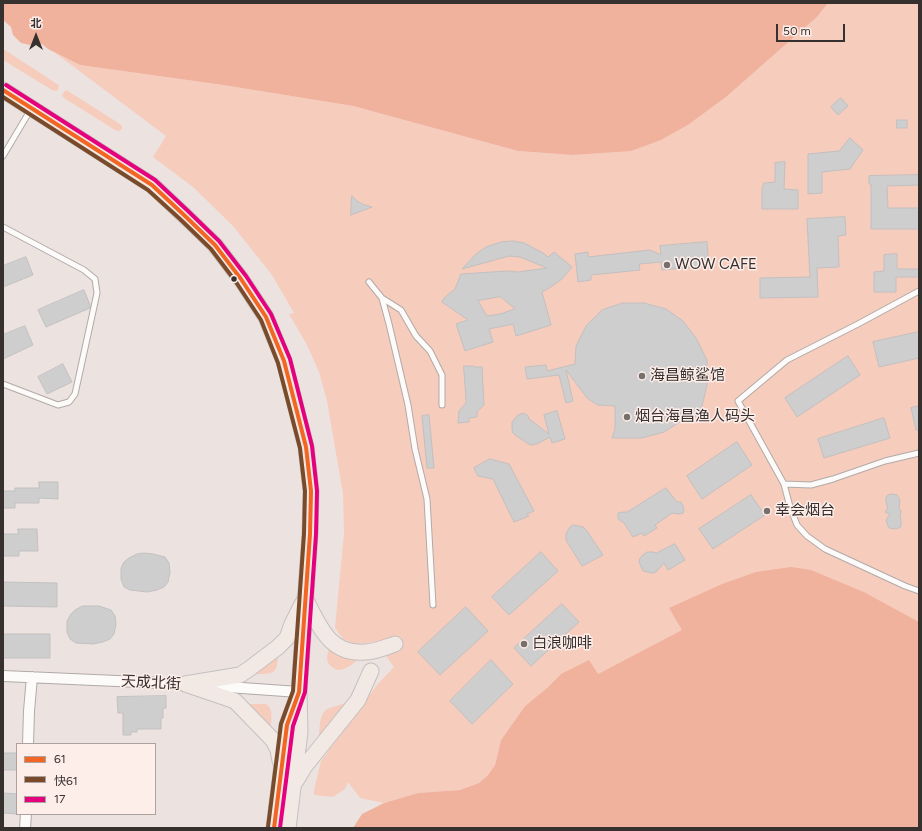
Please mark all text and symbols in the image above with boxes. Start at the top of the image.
north arrow [16,16,56,56]
scale bar [778,16,847,42]
text: 北 [31,17,42,30]
text: 50 m [783,24,811,38]
place label: WOW CAFE [675,256,757,274]
marker: WOW CAFE [662,260,672,270]
unlabelled marker [229,274,239,284]
place label: 海昌鲸鲨馆 [650,367,725,385]
marker: 海昌鲸鲨馆 [637,371,647,381]
place label: 烟台海昌渔人码头 [635,408,755,426]
marker: 烟台海昌渔人码头 [622,412,632,422]
place label: 幸会烟台 [775,502,835,520]
marker: 幸会烟台 [762,506,772,516]
place label: 白浪咖啡 [532,635,592,653]
marker: 白浪咖啡 [519,639,529,649]
street label: 天成北街 [121,672,181,694]
legend [16,743,156,815]
text: 61 [54,752,66,766]
text: 快61 [54,774,78,788]
text: 17 [54,792,65,806]

